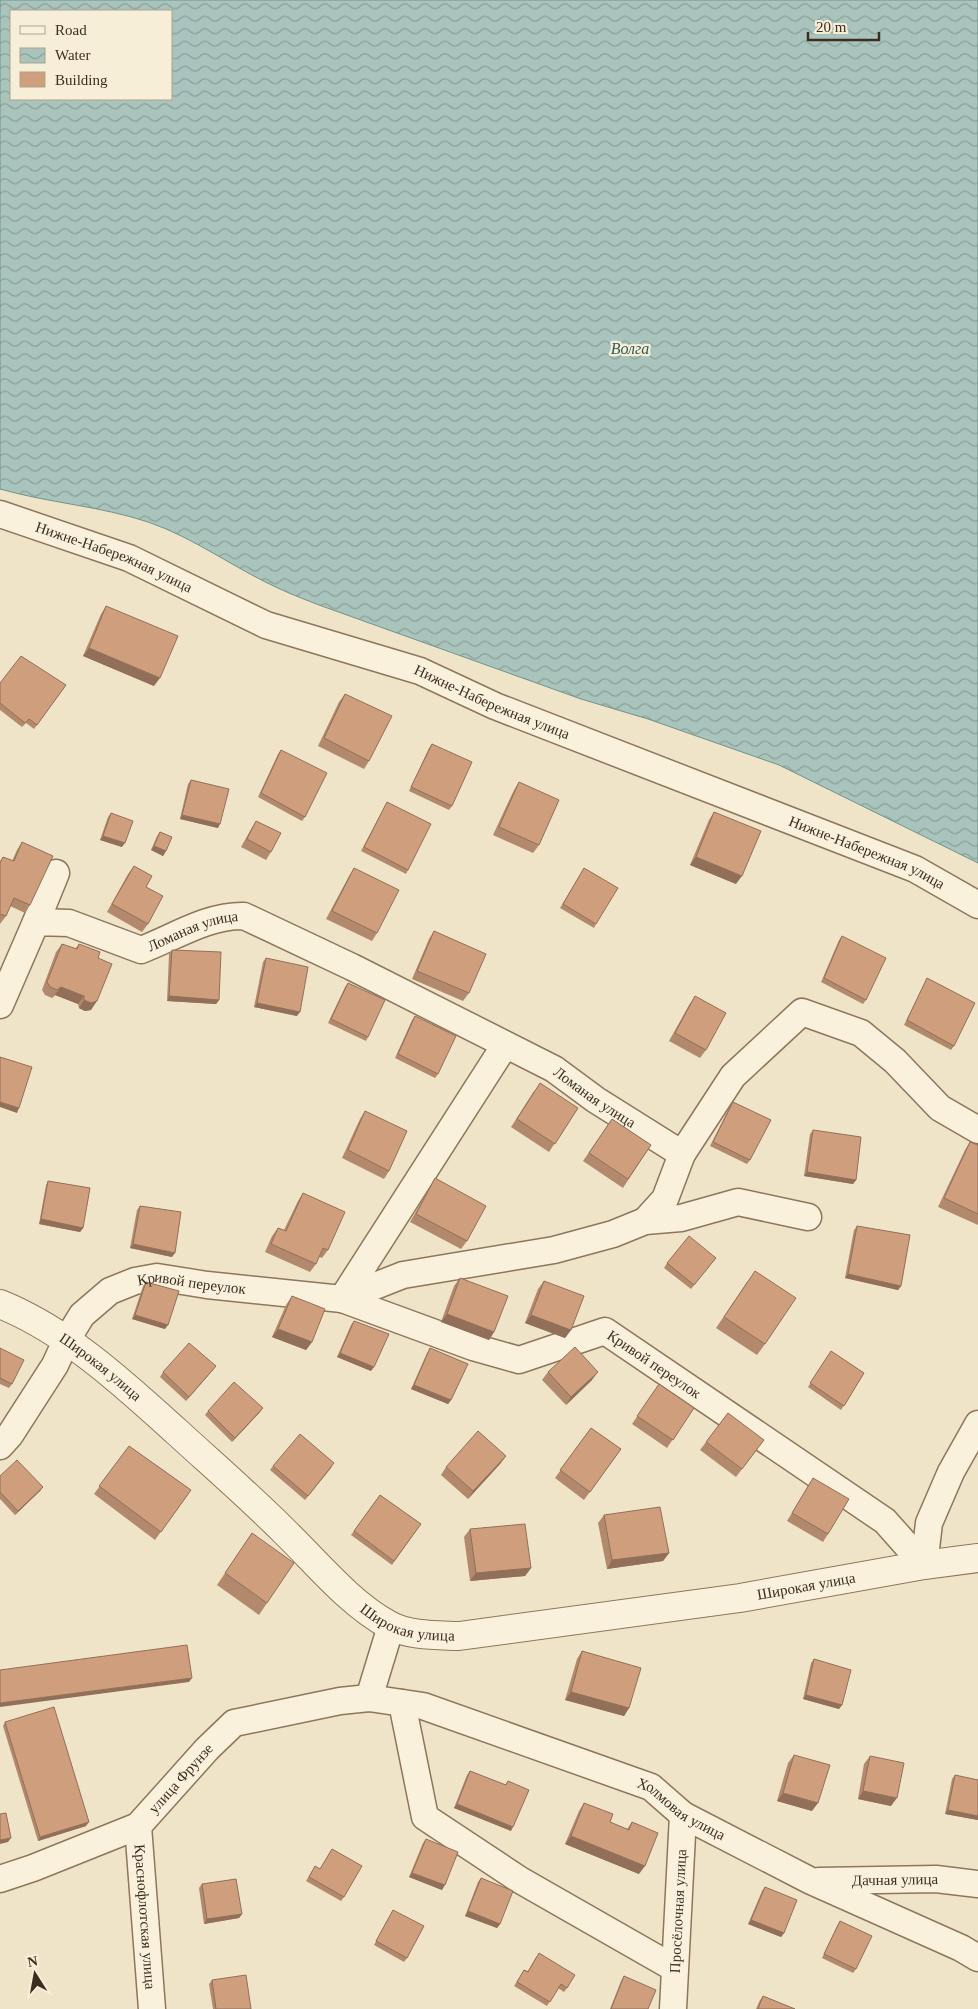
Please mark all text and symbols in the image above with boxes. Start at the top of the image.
legend [10,10,172,100]
scale bar [808,10,879,42]
text: 20 m [816,19,847,35]
text: Road [55,22,87,38]
text: Water [55,47,90,63]
text: Building [55,72,108,88]
water label: Волга [611,340,649,357]
street label: Нижне-Набережная улица [34,519,195,596]
street label: Нижне-Набережная улица [412,662,572,742]
street label: Нижне-Набережная улица [787,813,948,892]
street label: Ломаная улица [145,908,239,954]
street label: Ломаная улица [551,1064,639,1131]
street label: Кривой переулок [136,1269,247,1297]
street label: Кривой переулок [604,1327,704,1402]
street label: Широкая улица [56,1330,145,1404]
street label: Широкая улица [756,1569,857,1603]
street label: Широкая улица [357,1600,455,1644]
street label: улица Фрунзе [145,1740,216,1816]
street label: Холмовая улица [635,1775,728,1843]
street label: Краснофлотская улица [131,1844,158,1990]
street label: Просёлочная улица [667,1848,689,1974]
street label: Дачная улица [852,1871,939,1888]
north arrow [10,1949,60,1999]
text: N [26,1953,39,1970]

